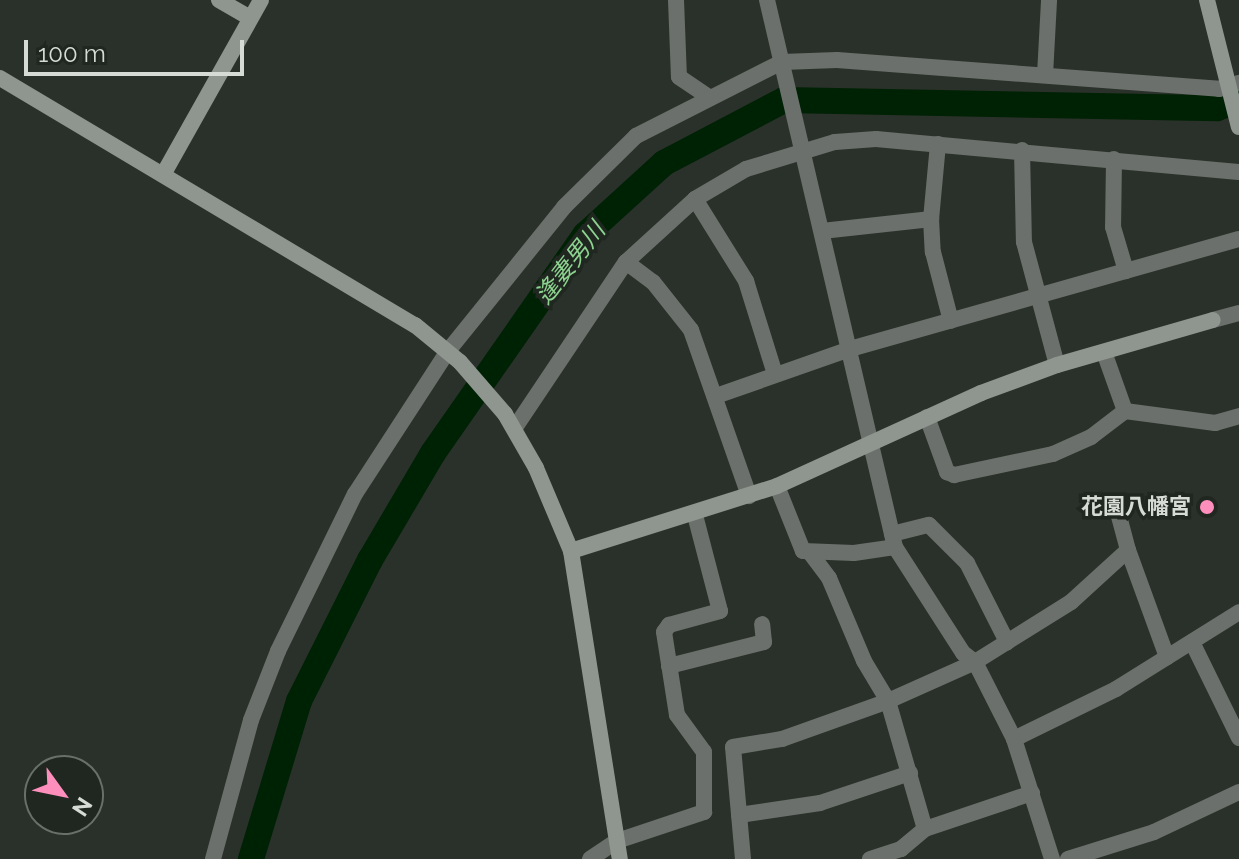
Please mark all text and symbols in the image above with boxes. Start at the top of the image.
scale bar [28,24,248,74]
text: 100 m [38,39,106,68]
water label: 逢妻男川 [529,216,611,310]
place label: 花園八幡宮 [1081,494,1191,520]
marker: 花園八幡宮 [1198,498,1216,516]
north arrow [24,755,104,835]
text: N [67,793,98,821]

